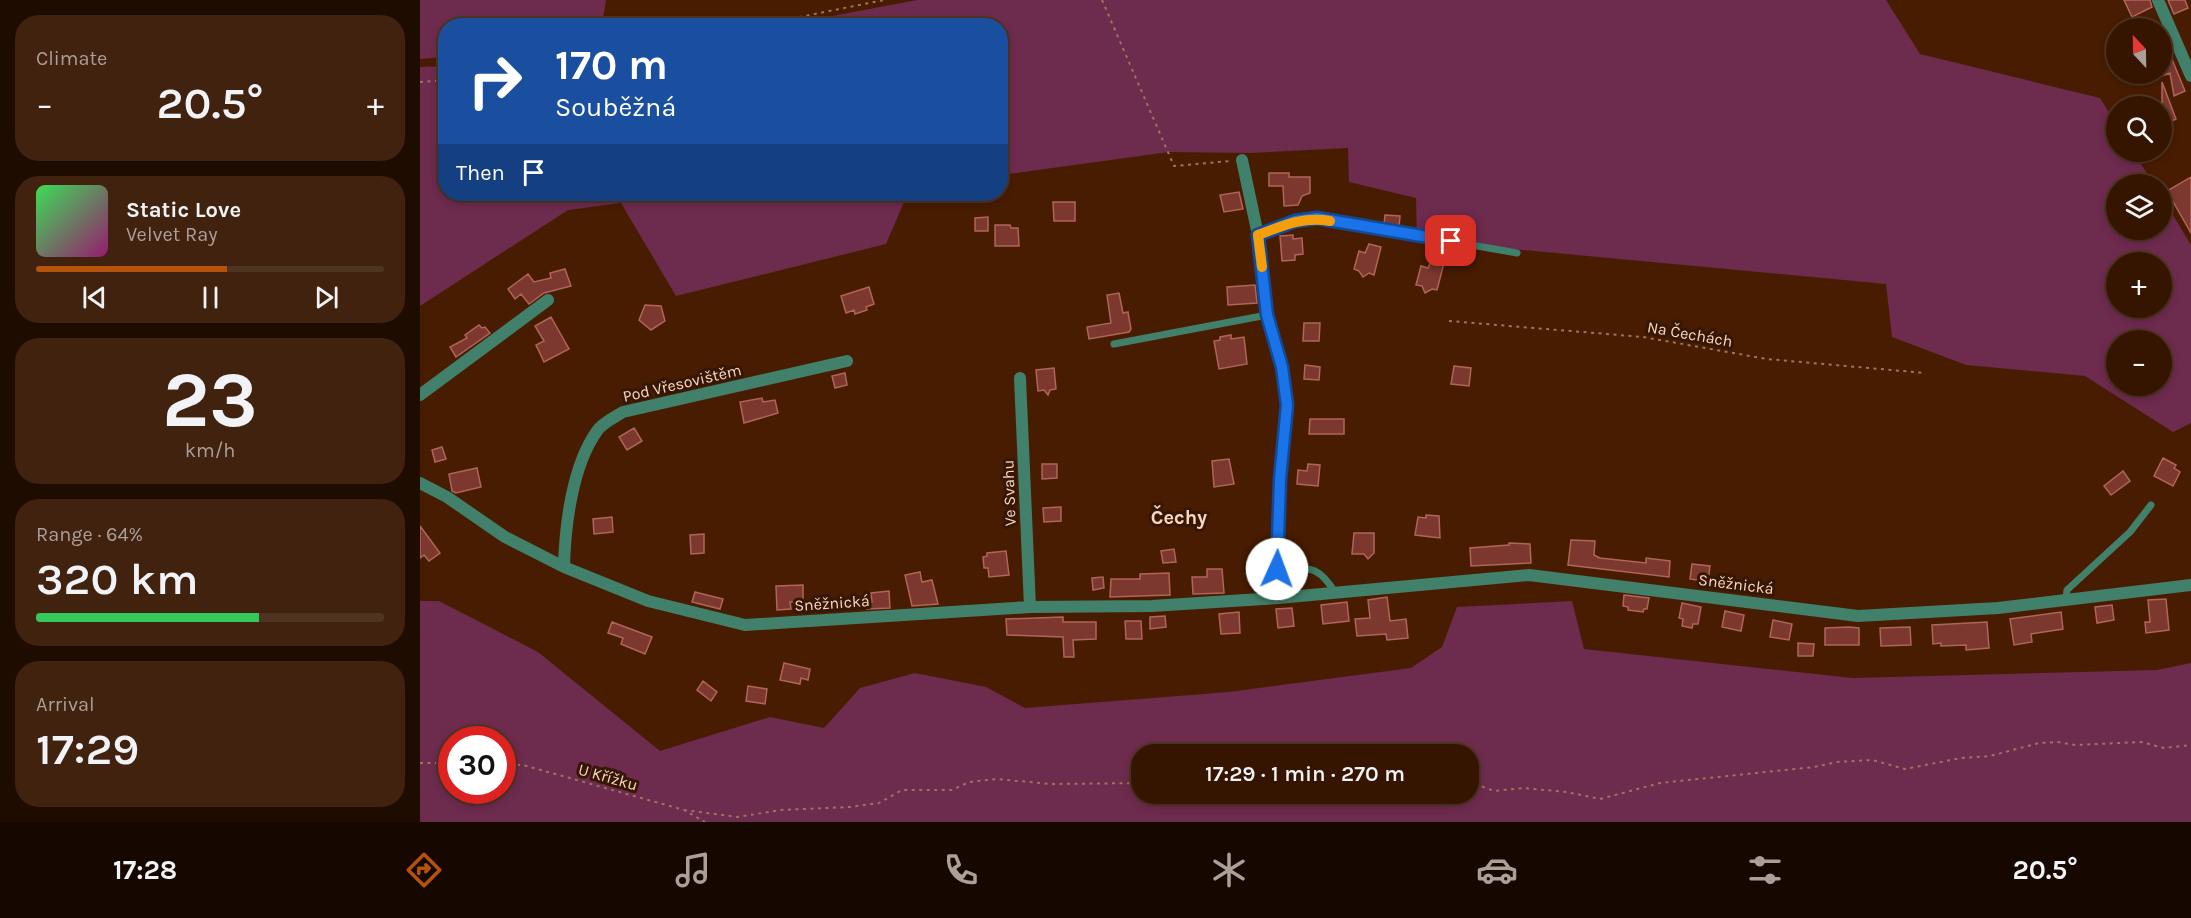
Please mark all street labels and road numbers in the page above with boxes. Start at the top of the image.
street label: Na Čechách [1646,317,1734,351]
street label: Pod Vřesovištěm [621,360,743,406]
street label: Ve Svahu [998,460,1020,526]
street label: Sněžnická [1697,570,1775,598]
street label: Sněžnická [794,591,870,615]
street label: U Křížku [576,759,640,795]

